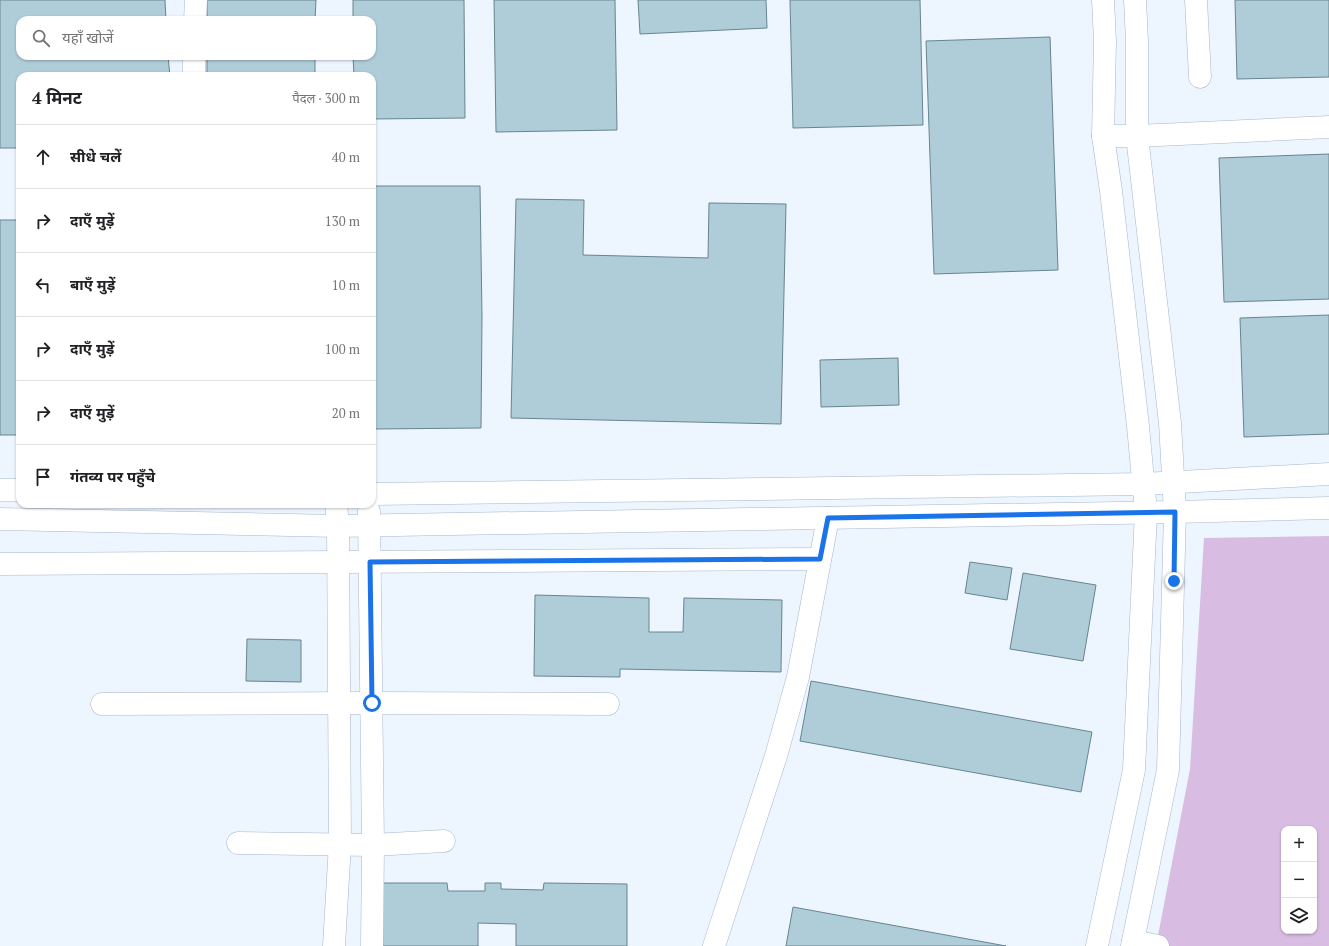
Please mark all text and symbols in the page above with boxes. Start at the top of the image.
search box [16,16,376,60]
icon: search [30,27,52,49]
text: यहाँ खोजें [62,27,113,47]
text: 4 मिनट [32,86,82,109]
text: पैदल · 300 m [292,89,360,107]
icon: ahead [32,146,54,168]
text: सीधे चलें [70,146,121,166]
text: 40 m [332,148,360,166]
icon: right [32,210,54,232]
text: दाएँ मुड़ें [70,210,114,230]
text: 130 m [325,212,360,230]
icon: left [32,274,54,296]
text: बाएँ मुड़ें [70,274,115,294]
text: 10 m [332,276,360,294]
icon: right [32,338,54,360]
text: दाएँ मुड़ें [70,338,114,358]
text: 100 m [325,340,360,358]
icon: right [32,402,54,424]
text: दाएँ मुड़ें [70,402,114,422]
text: 20 m [332,404,360,422]
icon: arrive [32,466,54,488]
text: गंतव्य पर पहुँचे [70,466,155,486]
route end [1165,572,1183,590]
route start [363,694,381,712]
map controls [1281,826,1317,934]
button: + [1281,826,1317,862]
button: − [1281,862,1317,898]
button: layers [1281,898,1317,934]

